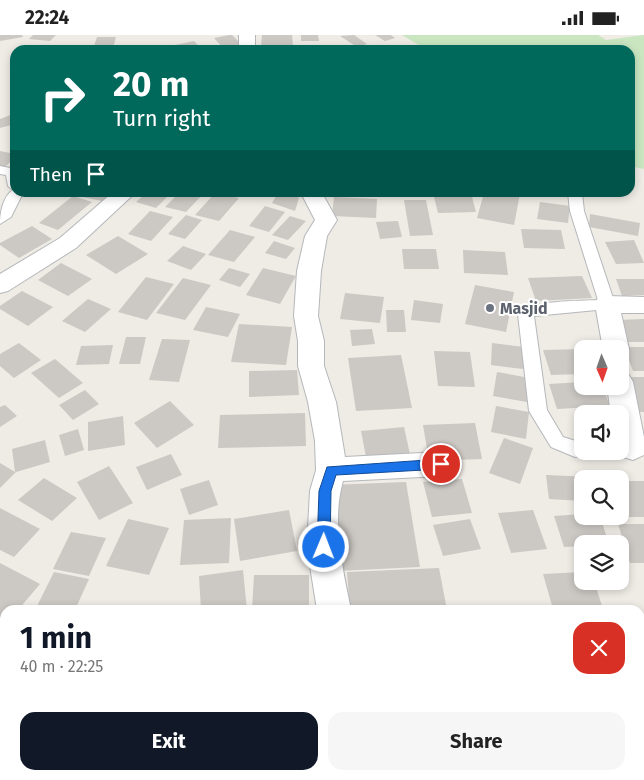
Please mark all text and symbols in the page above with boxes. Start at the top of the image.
text: 22:24 [25,6,69,29]
text: 20 m [113,63,189,105]
icon: right [30,65,95,130]
text: Turn right [113,105,210,132]
icon: arrive [82,160,110,188]
text: Then [30,163,72,186]
place label: Masjid [500,299,548,318]
marker: Masjid [484,302,496,314]
north arrow [574,340,629,395]
map controls [574,340,629,590]
button: sound [574,405,629,460]
pin [420,443,462,485]
icon: arrive [427,450,455,478]
button: search [574,470,629,525]
position arrow [297,520,349,572]
button: layers [574,535,629,590]
text: 1 min [20,620,92,656]
button: close [573,622,625,674]
text: 40 m · 22:25 [20,657,103,676]
button: Exit [20,712,318,770]
button: Share [328,712,625,770]

